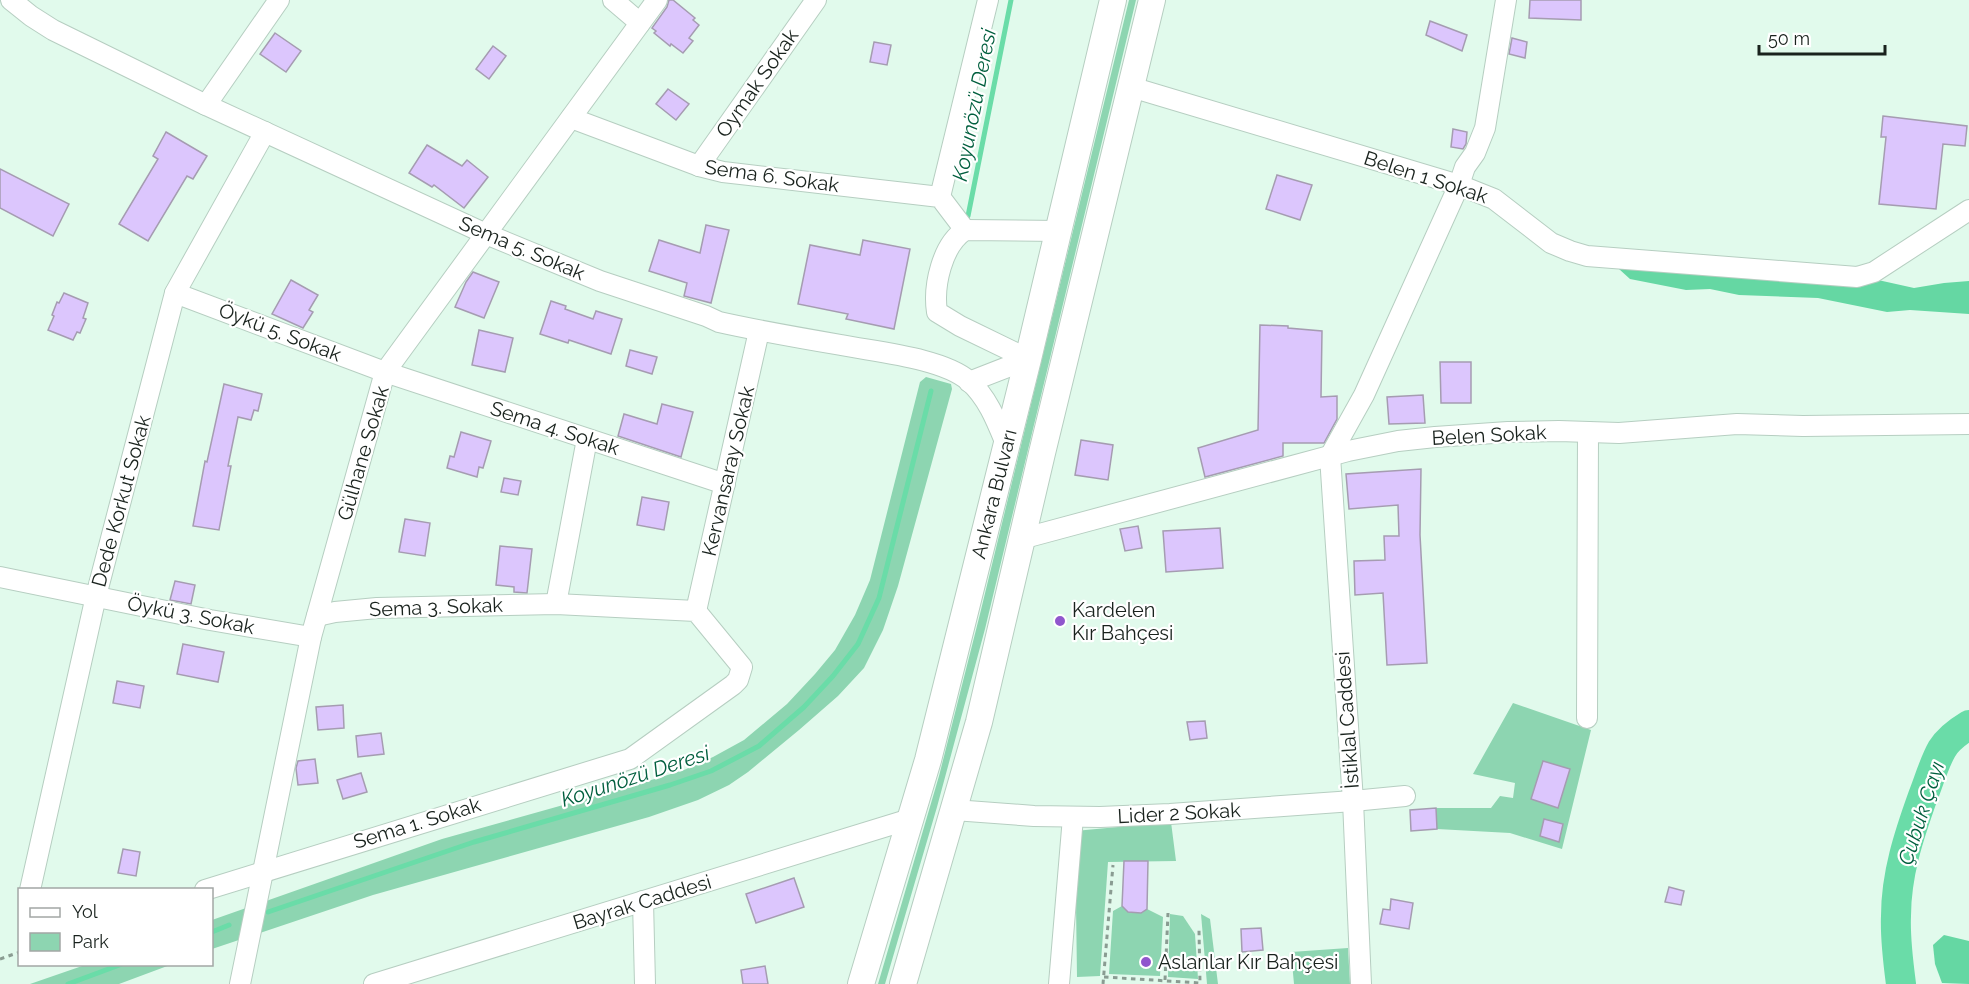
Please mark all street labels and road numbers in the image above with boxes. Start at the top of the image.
street label: Oymak Sokak [711,24,803,142]
street label: Belen 1 Sokak [1361,146,1491,208]
street label: Sema 6. Sokak [703,155,841,197]
street label: Sema 5. Sokak [456,211,589,285]
street label: Öykü 5. Sokak [215,298,345,367]
street label: Gülhane Sokak [332,383,394,523]
street label: Kervansaray Sokak [697,383,759,558]
street label: Sema 4. Sokak [487,396,623,460]
street label: Dede Korkut Sokak [87,412,156,590]
street label: Belen Sokak [1431,420,1547,450]
street label: Ankara Bulvarı [966,427,1022,561]
street label: Öykü 3. Sokak [125,591,257,639]
street label: Sema 3. Sokak [369,593,504,621]
street label: İstiklal Caddesi [1329,650,1364,790]
street label: Sema 1. Sokak [350,792,484,854]
street label: Lider 2 Sokak [1117,798,1242,828]
street label: Bayrak Caddesi [570,870,714,934]

